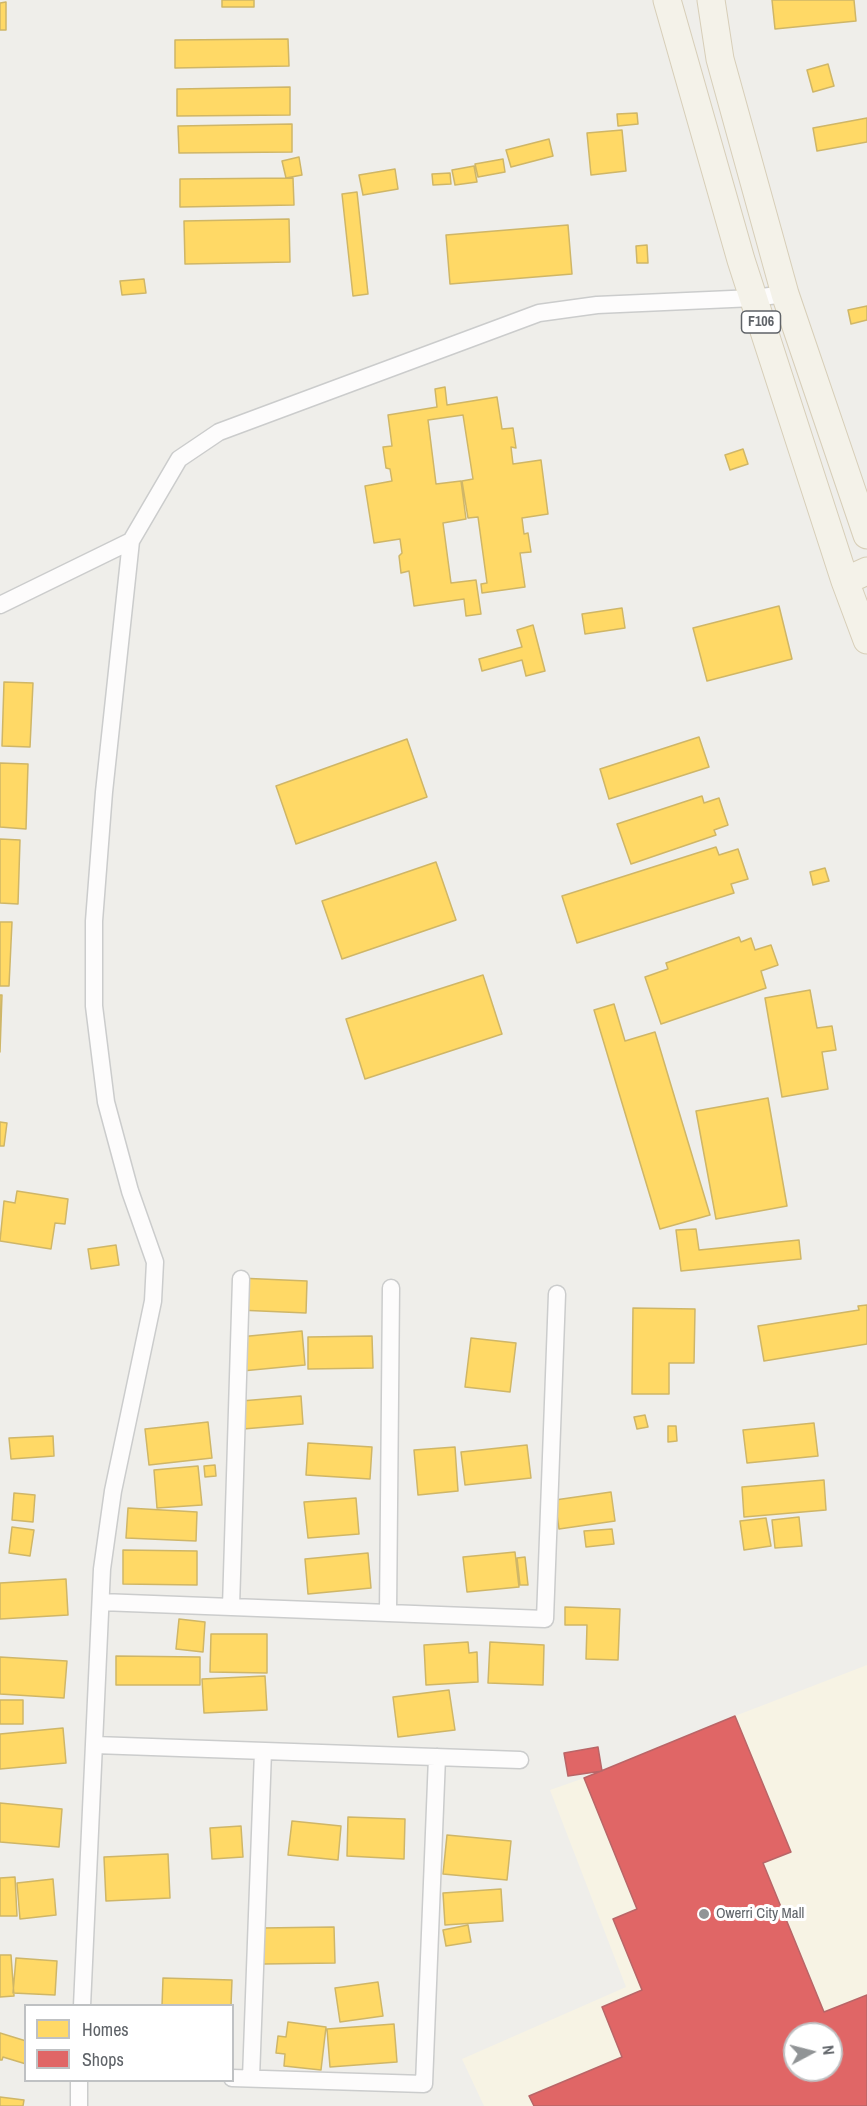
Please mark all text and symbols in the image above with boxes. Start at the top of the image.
road number: F106 [742,311,780,333]
place label: Owerri City Mall [716,1905,804,1923]
marker: Owerri City Mall [697,1907,711,1921]
legend [24,2004,234,2082]
text: Homes [82,2017,129,2042]
north arrow [783,2022,843,2082]
text: N [817,2044,840,2056]
text: Shops [82,2047,124,2072]

